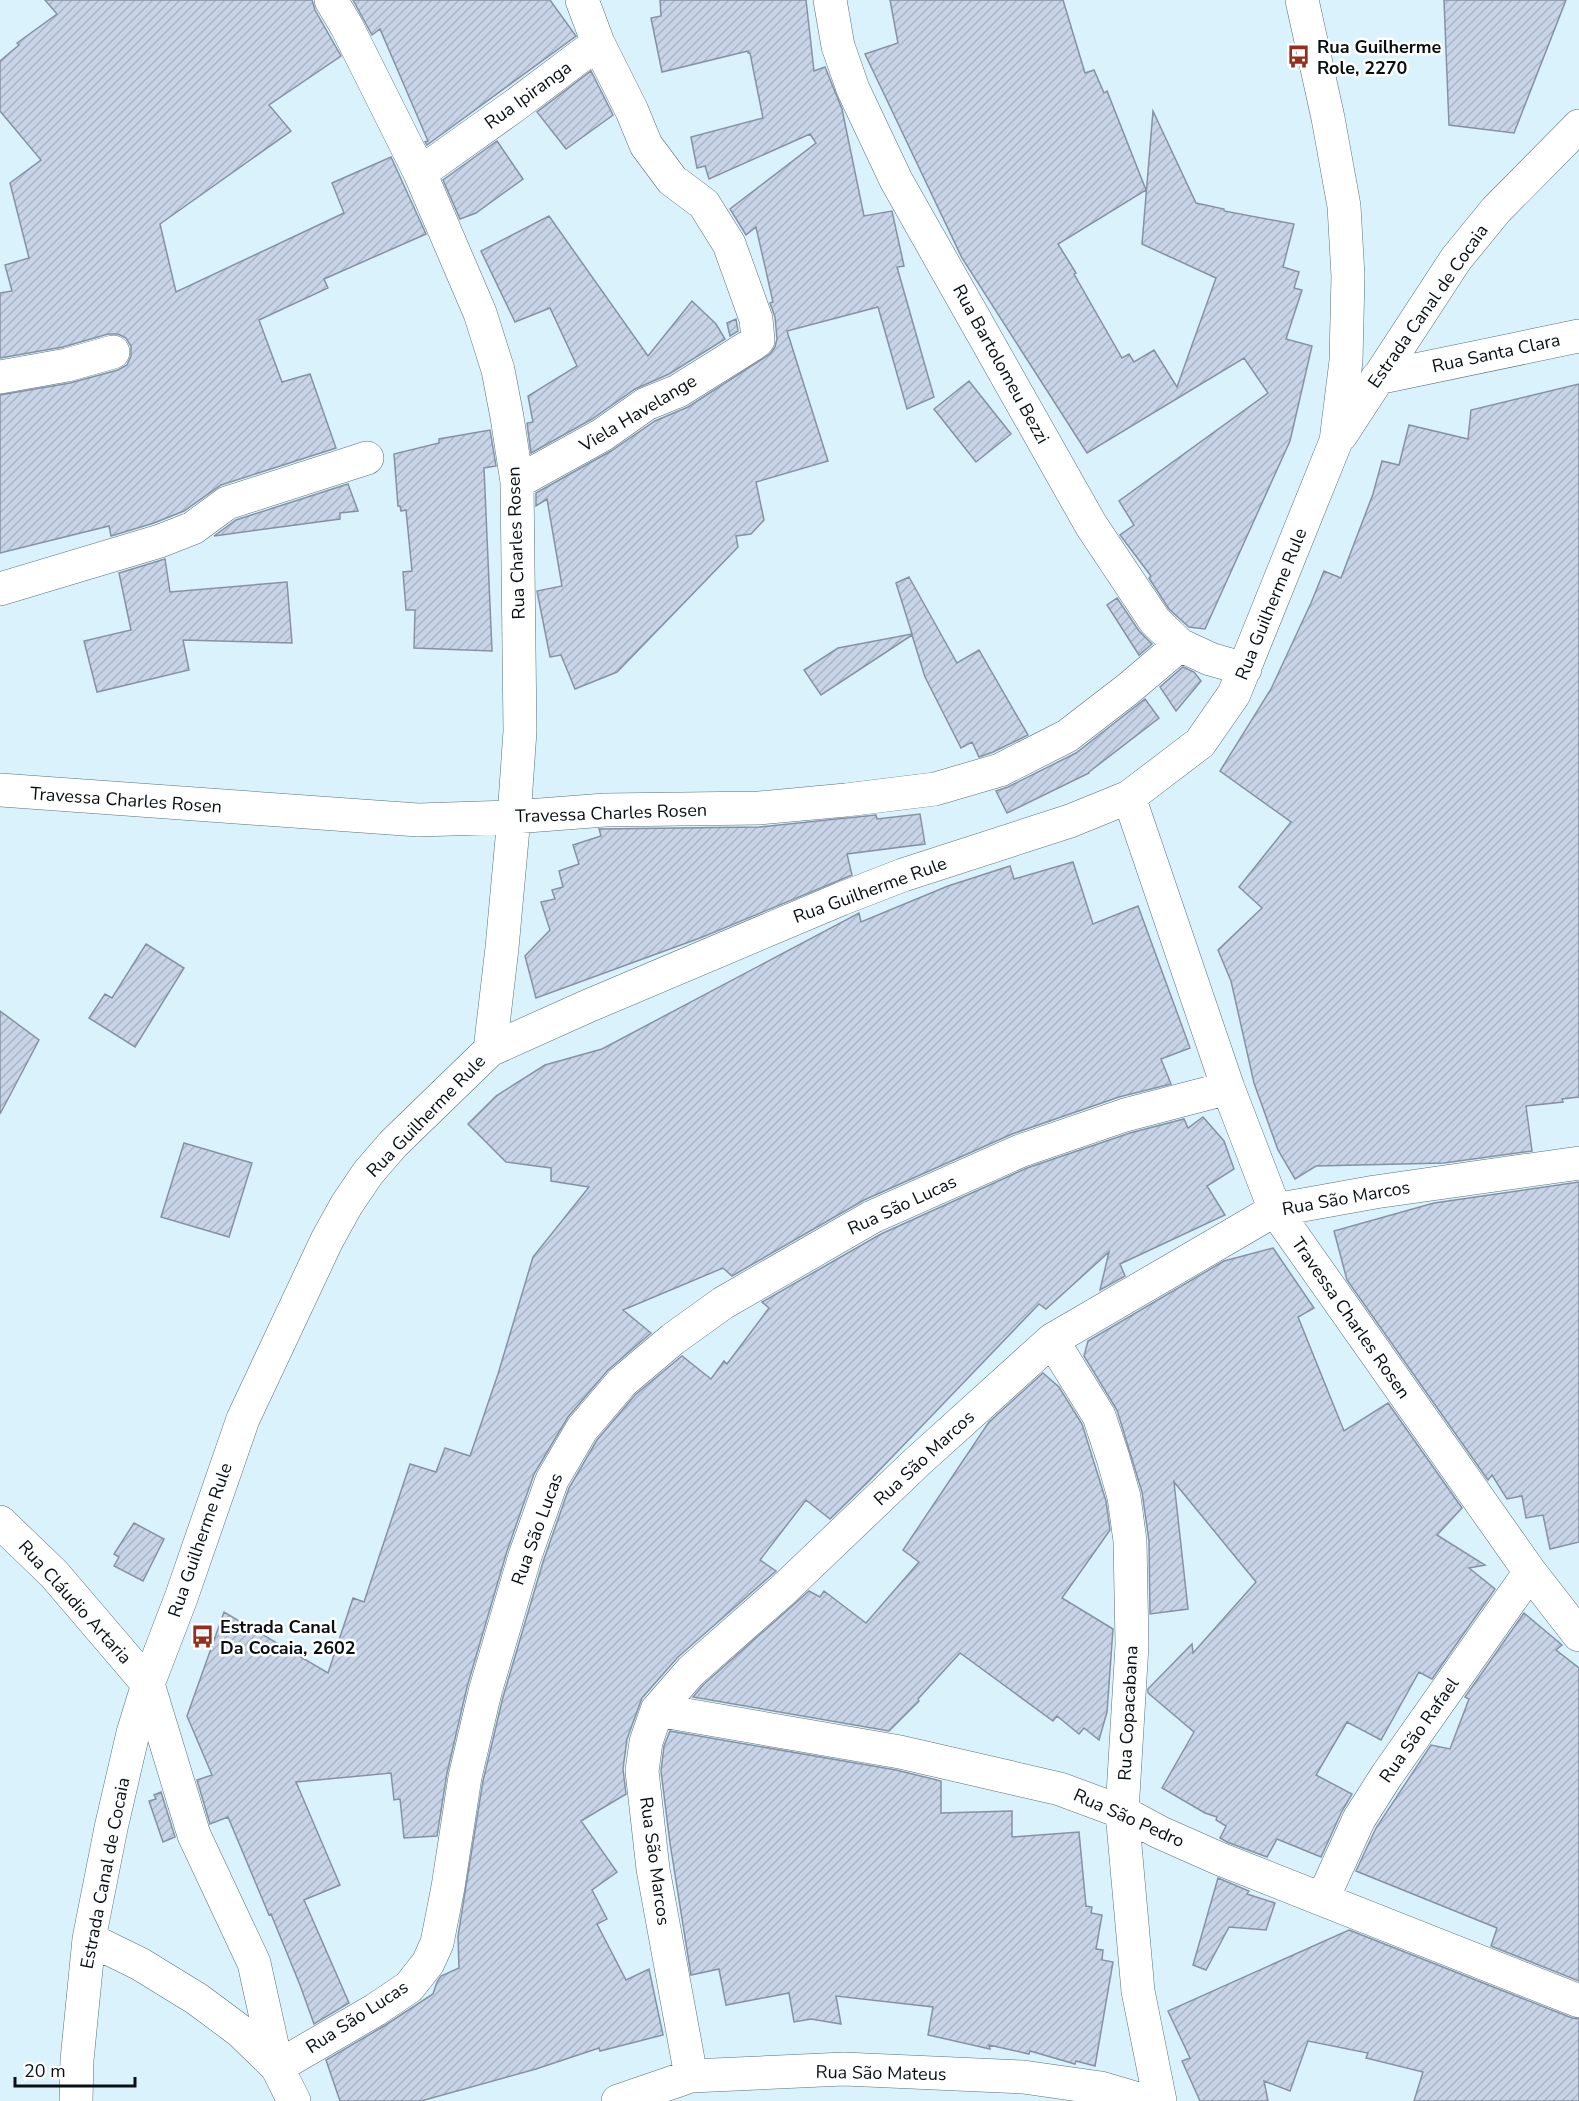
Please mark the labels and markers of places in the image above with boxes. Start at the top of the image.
place label: Rua Guilherme Role, 2270 [1317,35,1442,80]
bus stop icon: Rua Guilherme Role, 2270 [1286,44,1312,70]
place label: Estrada Canal Da Cocaia, 2602 [220,1615,356,1660]
bus stop icon: Estrada Canal Da Cocaia, 2602 [189,1624,215,1650]

